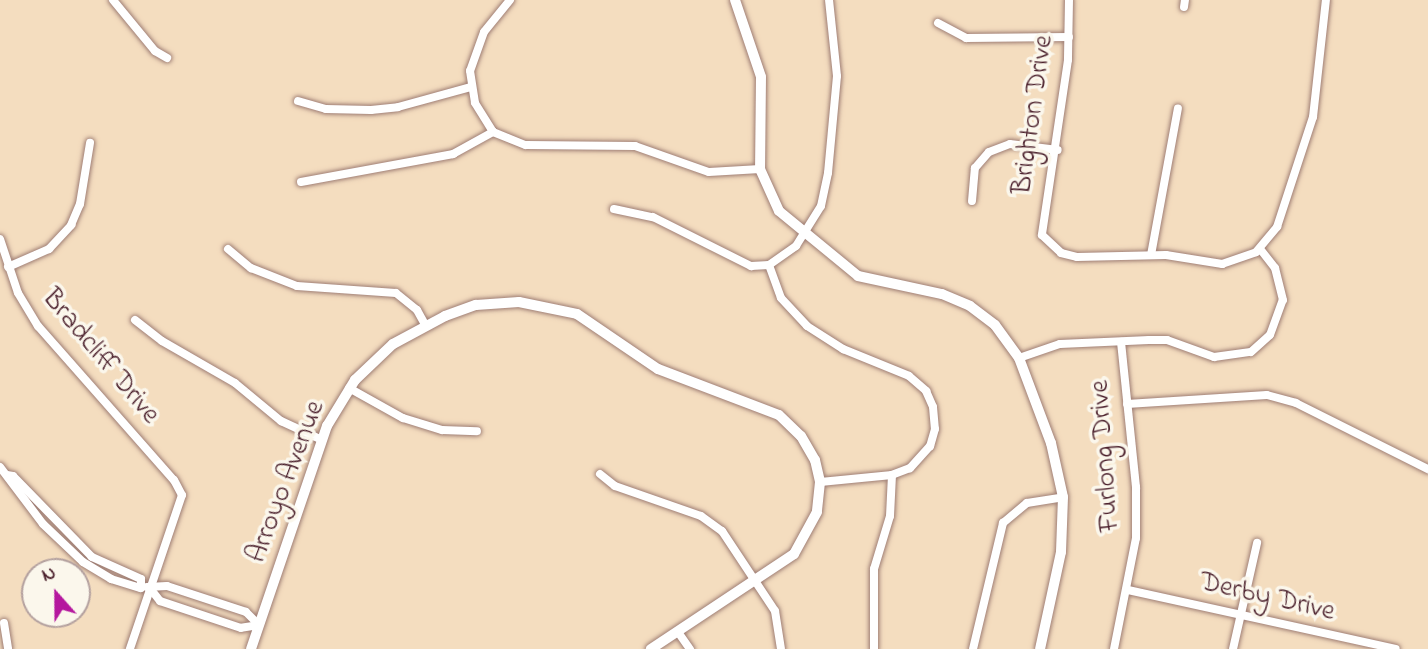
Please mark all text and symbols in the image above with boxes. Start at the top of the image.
street label: Brighton Drive [1006,33,1062,197]
street label: Bradcliff Drive [34,283,166,431]
street label: Furlong Drive [1084,379,1128,533]
street label: Arroyo Avenue [241,396,333,568]
north arrow [21,558,91,628]
text: N [38,560,60,590]
street label: Derby Drive [1196,566,1338,630]

